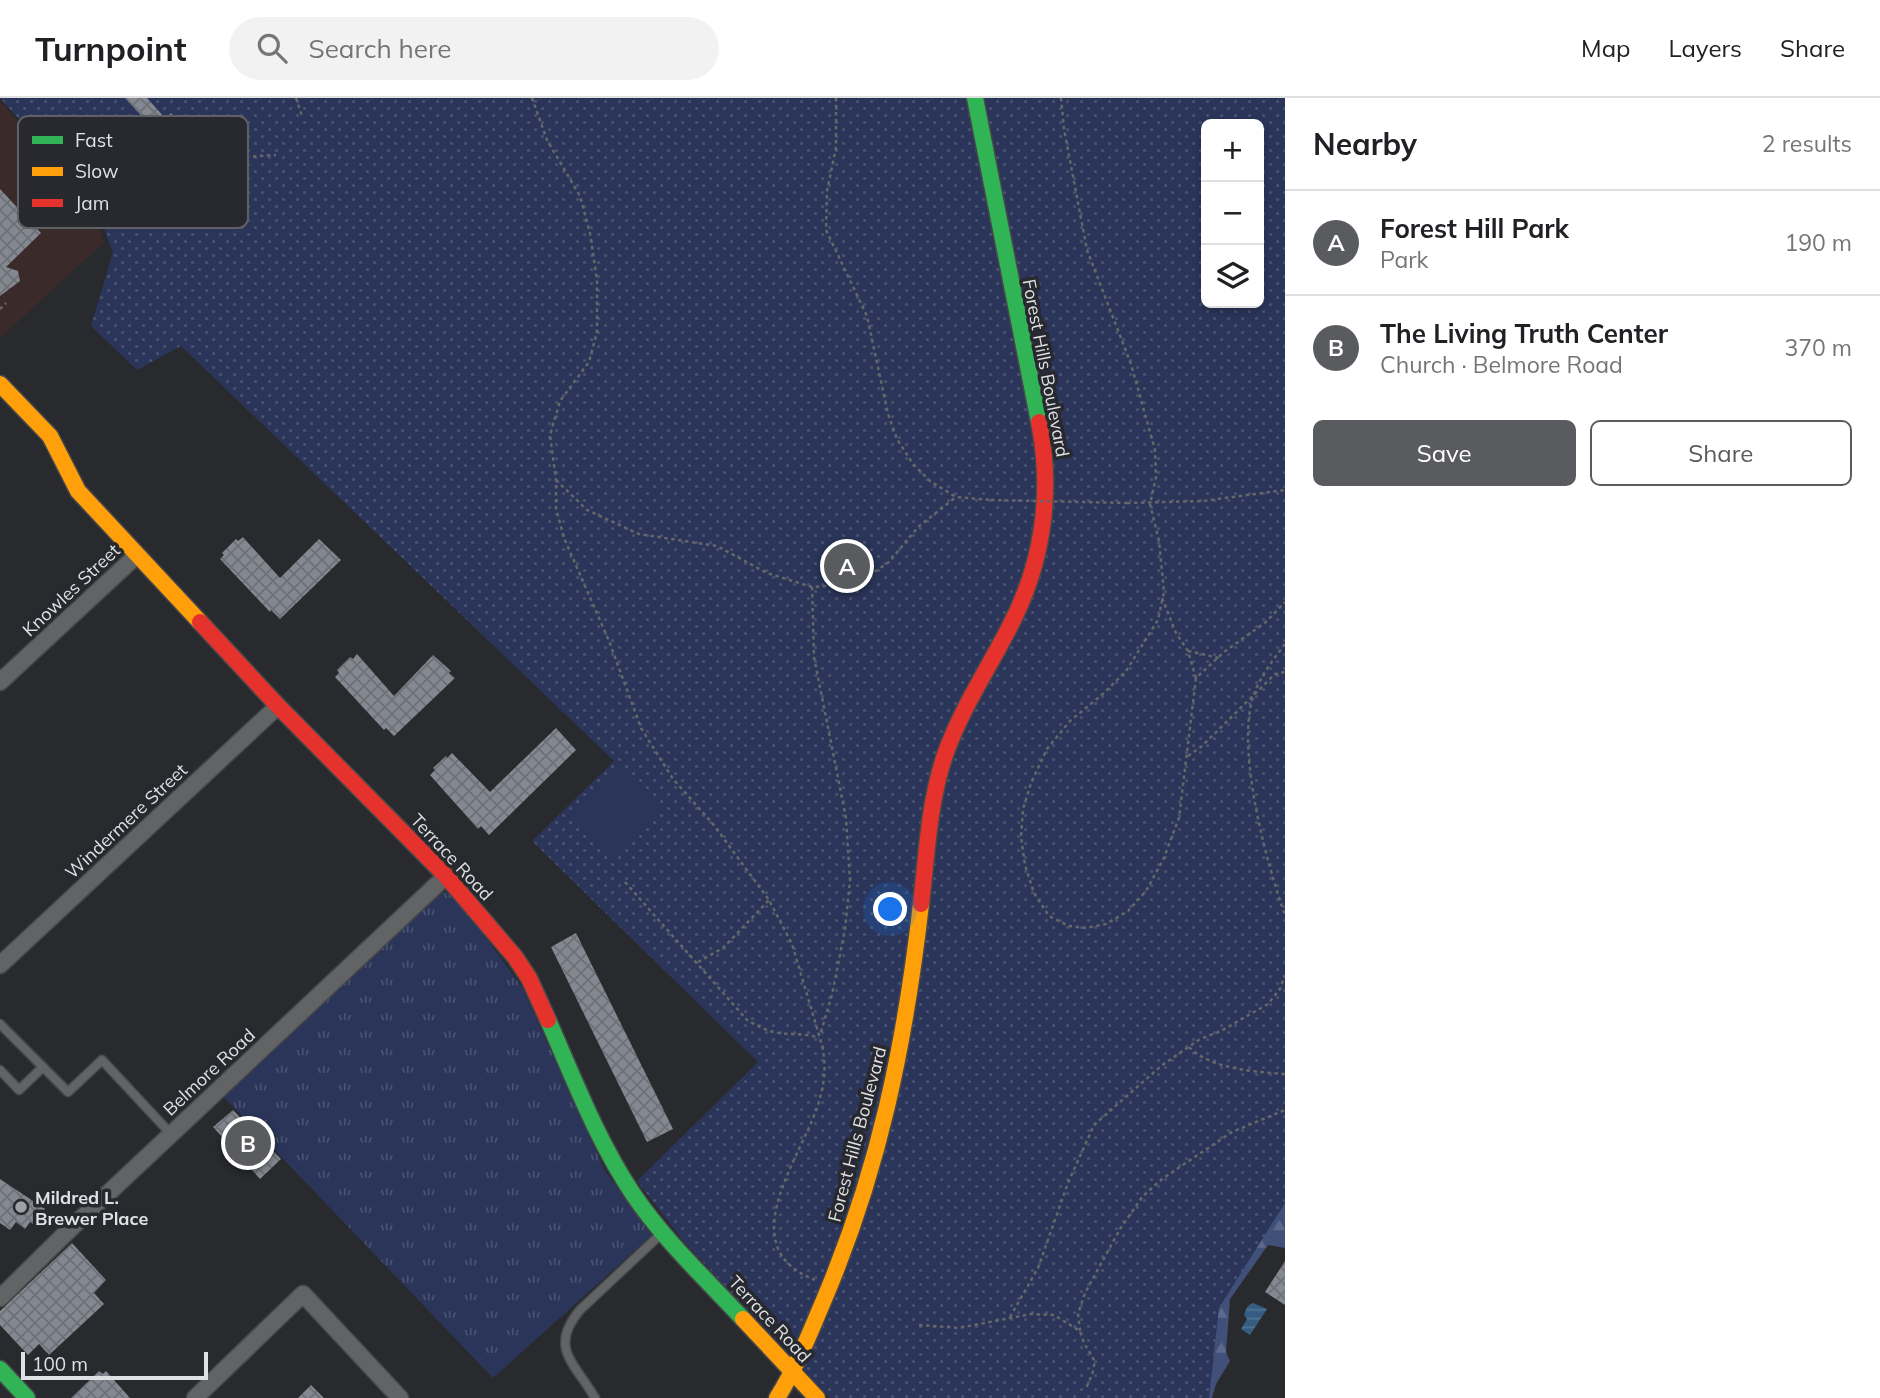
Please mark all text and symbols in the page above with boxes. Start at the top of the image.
search box [229,17,719,80]
text: Turnpoint [35,28,187,69]
icon: search [253,29,291,67]
text: Search here [309,32,451,65]
text: Map [1581,33,1630,63]
text: Layers [1668,33,1742,63]
text: Share [1780,33,1845,63]
legend [18,116,248,228]
map controls [1201,119,1264,308]
button: + [1201,119,1264,182]
text: Nearby [1313,125,1417,163]
text: Fast [75,128,113,152]
text: 2 results [1762,129,1852,158]
text: Slow [75,159,119,183]
button: − [1201,182,1264,245]
text: Jam [75,191,109,215]
text: Forest Hill Park [1380,212,1569,245]
text: A [1327,228,1345,257]
text: 190 m [1784,228,1852,257]
button: layers [1201,245,1264,308]
text: Park [1380,245,1428,274]
street label: Forest Hills Boulevard [1017,277,1075,459]
text: The Living Truth Center [1380,317,1668,350]
text: B [1328,333,1344,362]
text: 370 m [1784,333,1852,362]
text: Church · Belmore Road [1380,350,1623,379]
button: Save [1313,420,1576,486]
button: Share [1590,420,1852,486]
street label: Knowles Street [17,539,125,641]
pin: A [824,540,870,592]
street label: Windermere Street [60,759,192,883]
street label: Terrace Road [406,809,498,905]
your location [873,892,907,926]
street label: Belmore Road [158,1024,260,1120]
street label: Forest Hills Boulevard [823,1044,891,1224]
pin: B [225,1117,271,1169]
place label: Mildred L. Brewer Place [35,1186,148,1230]
marker: Mildred L. Brewer Place [13,1199,29,1215]
street label: Terrace Road [724,1271,816,1367]
scale bar [21,1349,208,1381]
text: 100 m [32,1352,88,1376]

